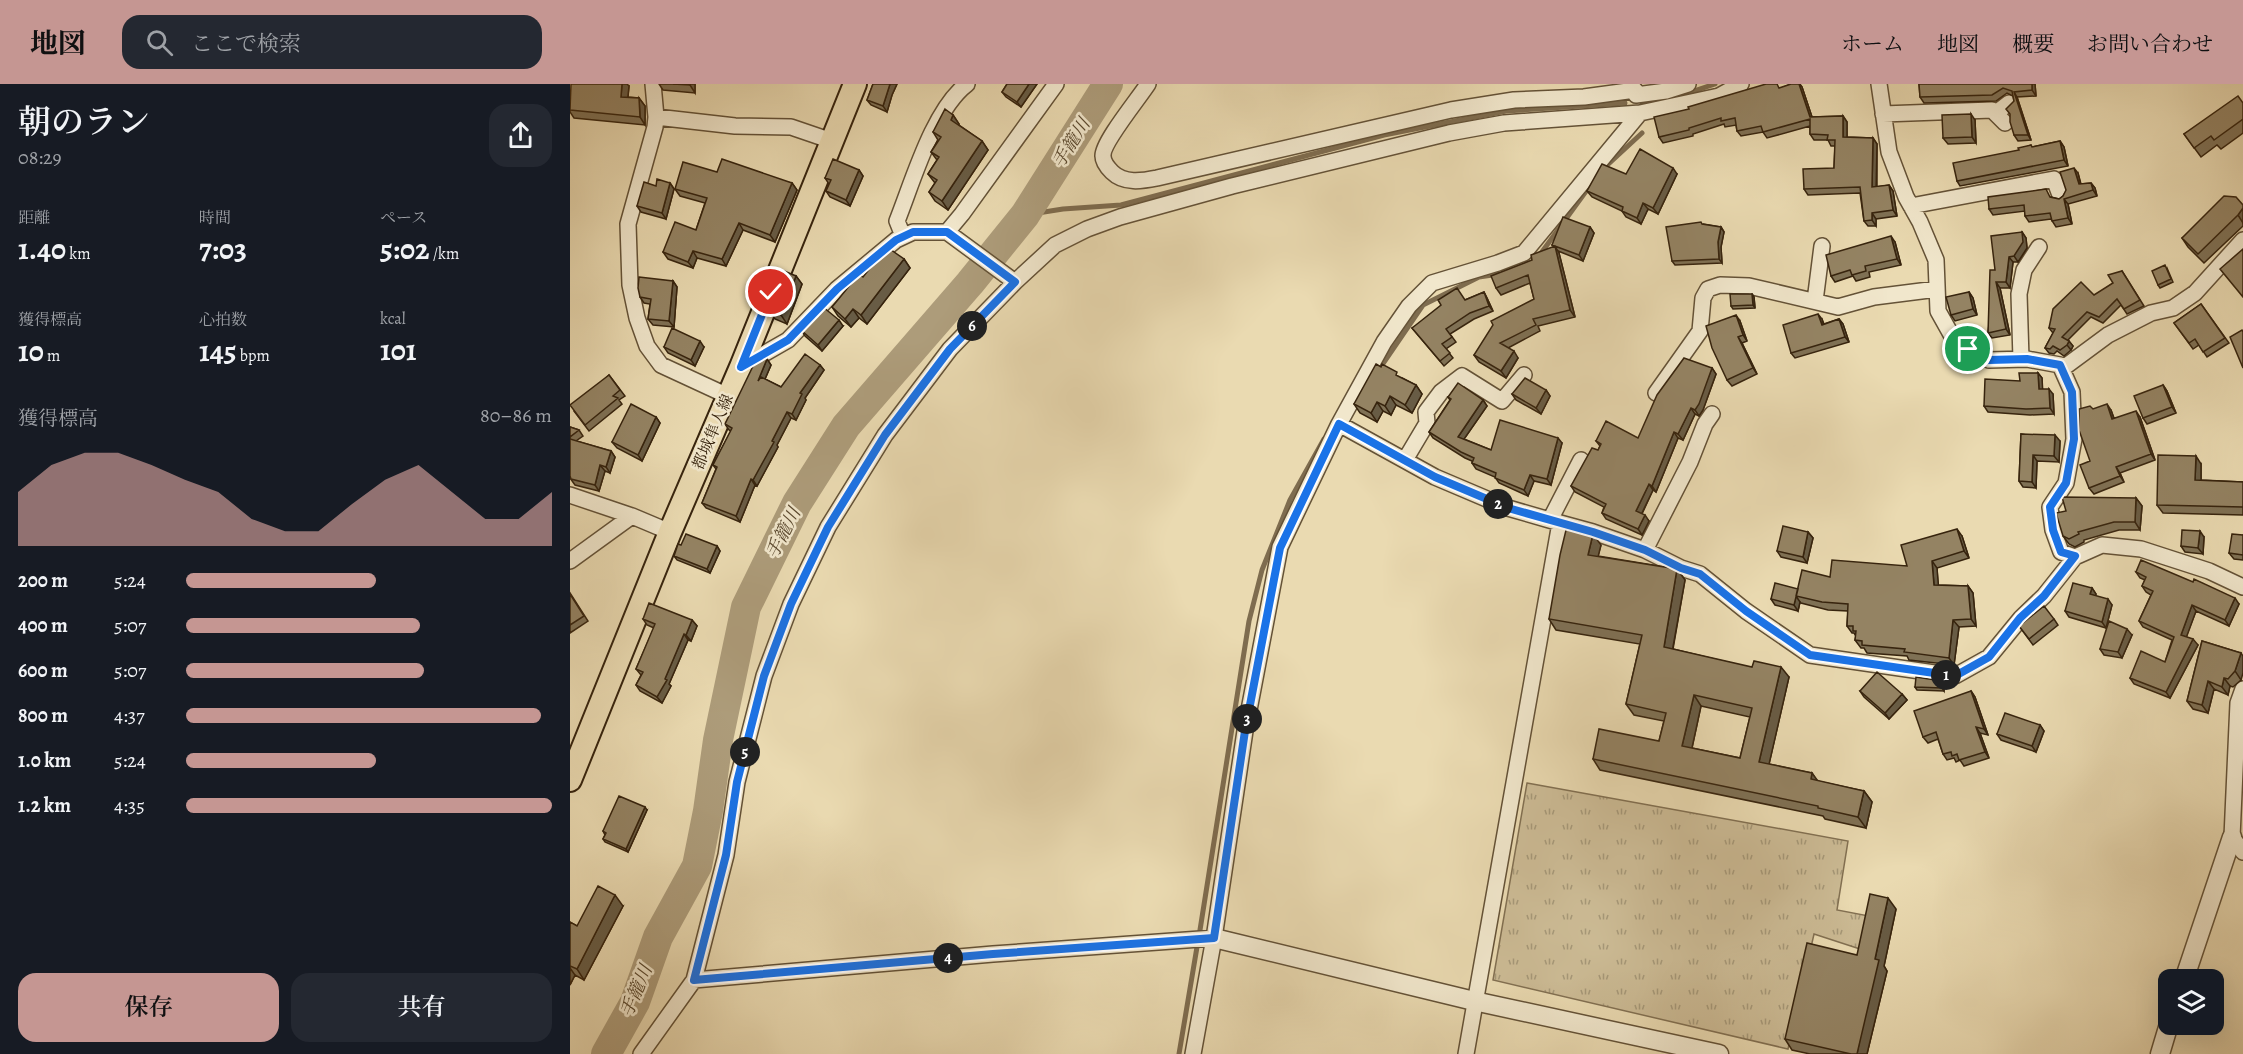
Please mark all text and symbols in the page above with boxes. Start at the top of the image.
search box [122,15,542,69]
text: 地図 [30,25,86,63]
icon: search [143,26,176,59]
text: ここで検索 [191,29,301,59]
text: ホーム [1841,30,1904,58]
text: 地図 [1937,30,1979,58]
text: 概要 [2012,30,2054,58]
text: お問い合わせ [2087,30,2213,58]
text: 朝のラン [18,99,150,144]
button: share [489,104,552,167]
water label: 手籠川 [1047,112,1097,172]
text: 08:29 [18,144,62,171]
text: 距離 [18,207,50,229]
text: 時間 [199,207,231,229]
text: ペース [380,207,427,229]
text: 1.40 [18,229,66,269]
text: 7:03 [199,229,247,269]
text: 5:02 [380,229,430,269]
text: km [66,243,91,265]
text: /km [430,243,459,265]
pin [745,266,796,317]
icon: check [754,275,787,308]
text: kcal [380,308,406,330]
text: 獲得標高 [18,309,82,331]
text: 心拍数 [199,309,247,331]
pin: 6 [957,311,987,341]
text: 6 [968,315,976,337]
pin [1942,323,1993,374]
text: 101 [380,330,417,370]
text: 10 [18,331,44,371]
text: 145 [199,331,237,371]
icon: arrive [1951,332,1984,365]
text: m [44,345,60,367]
text: bpm [237,345,270,367]
street label: 都城隼人線 [687,391,739,473]
text: 80–86 m [480,402,552,429]
text: 獲得標高 [18,405,98,432]
pin: 2 [1483,489,1513,519]
text: 2 [1494,493,1502,515]
water label: 手籠川 [760,502,807,563]
text: 200 m [18,567,68,594]
text: 5:24 [114,567,146,594]
text: 400 m [18,612,68,639]
text: 5:07 [114,612,146,639]
text: 600 m [18,657,68,684]
text: 5:07 [114,657,146,684]
pin: 1 [1931,660,1961,690]
text: 1 [1943,664,1949,686]
text: 800 m [18,702,68,729]
text: 4:37 [114,702,145,729]
pin: 3 [1232,704,1262,734]
text: 3 [1244,708,1250,730]
pin: 5 [730,737,760,767]
text: 5 [742,741,748,763]
text: 1.0 km [18,747,71,774]
text: 5:24 [114,747,146,774]
text: 1.2 km [18,792,71,819]
text: 4:35 [114,792,145,819]
pin: 4 [933,943,963,973]
text: 4 [944,947,952,969]
water label: 手籠川 [614,960,658,1021]
map controls [2158,969,2224,1035]
button: layers [2158,969,2224,1035]
button: 保存 [18,973,279,1042]
button: 共有 [291,973,552,1042]

